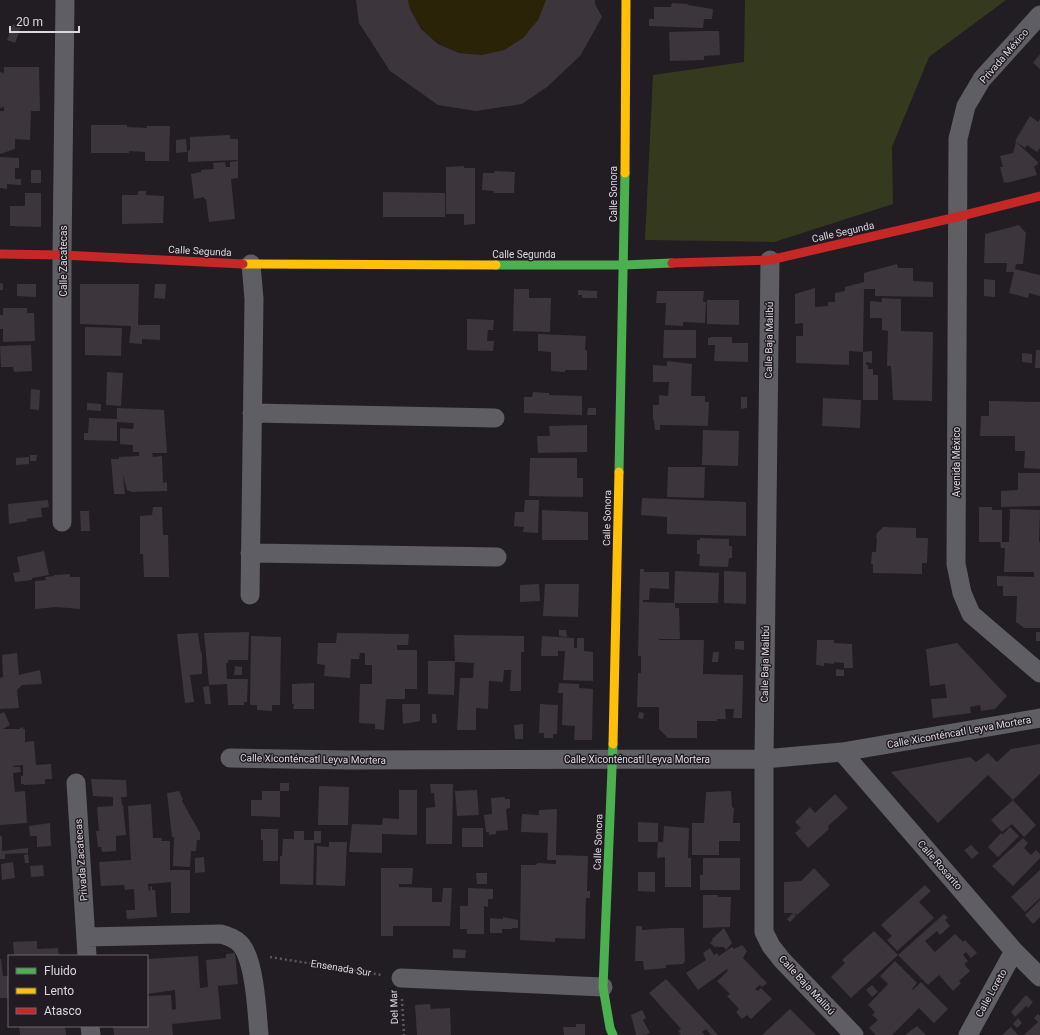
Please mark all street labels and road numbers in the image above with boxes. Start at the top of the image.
street label: Privada México [977,26,1031,85]
street label: Calle Sonora [608,166,619,222]
street label: Calle Segunda [811,219,875,245]
street label: Calle Zacatecas [58,225,69,297]
street label: Calle Segunda [168,244,232,258]
street label: Calle Segunda [492,249,556,260]
street label: Calle Baja Malibú [763,302,775,378]
street label: Avenida México [951,427,962,497]
street label: Calle Sonora [601,490,613,546]
street label: Calle Baja Malibú [759,626,771,702]
street label: Calle Xiconténcatl Leyva Mortera [886,714,1032,750]
street label: Calle Xiconténcatl Leyva Mortera [240,752,386,766]
street label: Calle Xiconténcatl Leyva Mortera [564,754,710,765]
street label: Calle Sonora [592,814,604,870]
street label: Privada Zacatecas [73,819,89,901]
street label: Calle Rosarito [916,838,965,892]
street label: Calle Baja Malibú [777,953,837,1017]
street label: Ensenada Sur [310,958,373,978]
street label: Calle Loreto [973,967,1009,1019]
street label: Del Mar [388,989,400,1024]

